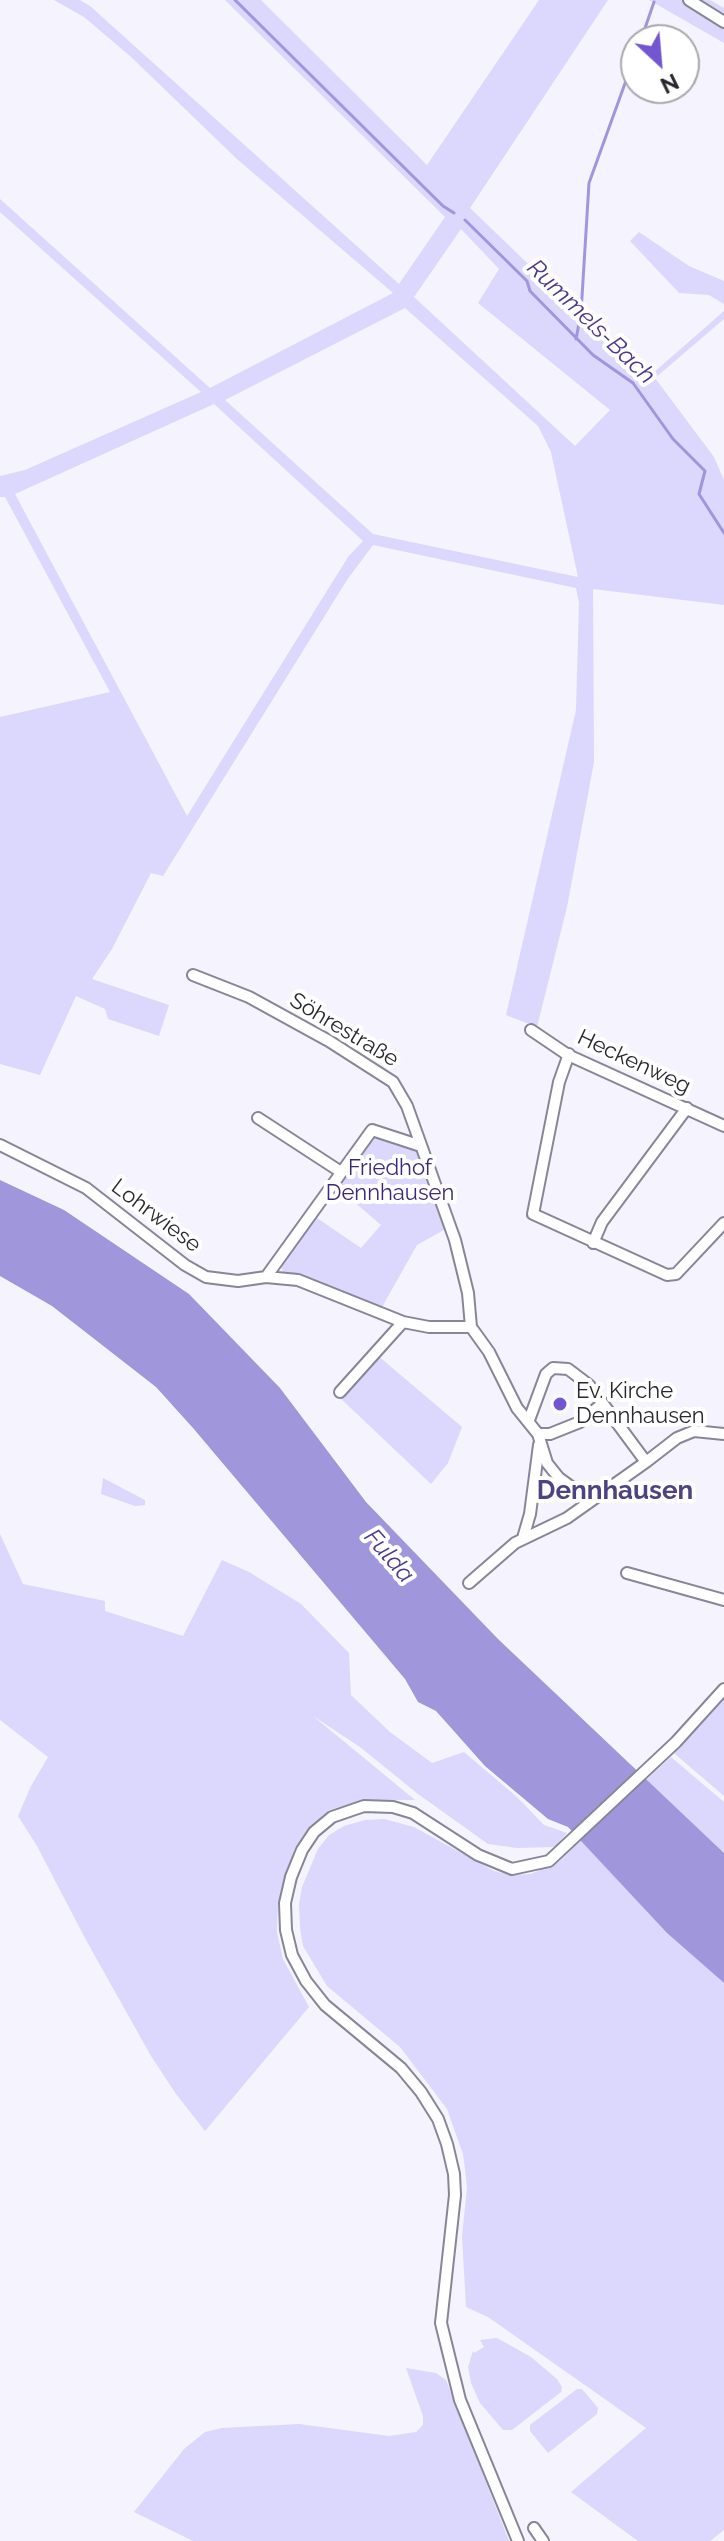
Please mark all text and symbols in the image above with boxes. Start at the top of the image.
north arrow [620,24,700,104]
text: N [656,68,683,99]
water label: Rummels-Bach [521,254,661,390]
street label: Söhrestraße [285,987,403,1073]
street label: Heckenweg [573,1024,695,1100]
park label: Friedhof Dennhausen [326,1155,454,1206]
street label: Lohrwiese [106,1174,206,1258]
place label: Ev. Kirche Dennhausen [576,1378,705,1430]
marker: Ev. Kirche Dennhausen [551,1395,569,1413]
district label: Dennhausen [537,1475,693,1507]
water label: Fulda [358,1523,420,1589]

